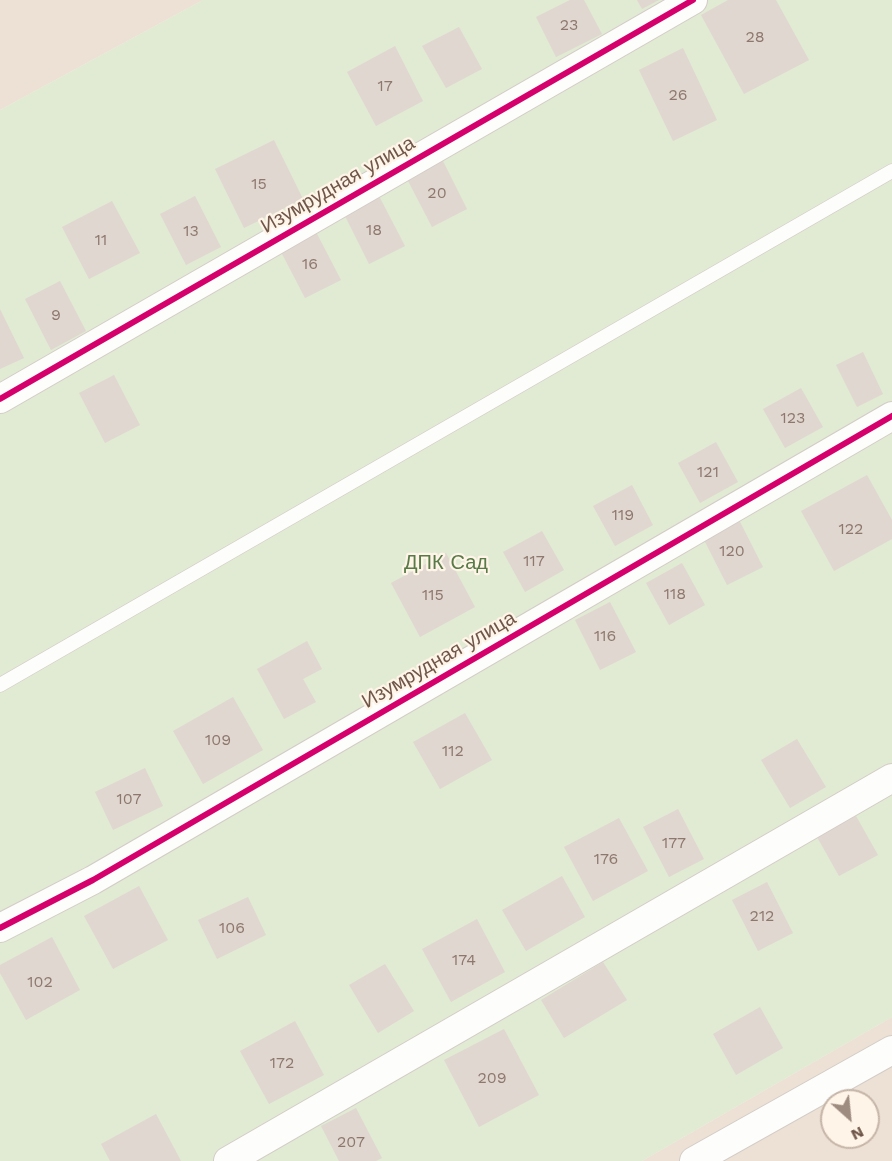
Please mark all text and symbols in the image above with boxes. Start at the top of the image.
house number: 23 [560,15,578,35]
house number: 28 [745,27,765,47]
house number: 17 [377,76,393,96]
house number: 26 [668,85,688,105]
street label: Изумрудная улица [257,131,419,239]
house number: 15 [251,174,267,194]
house number: 20 [427,183,447,203]
house number: 18 [366,220,382,240]
house number: 13 [183,221,199,241]
house number: 11 [95,230,107,250]
house number: 16 [302,254,318,274]
house number: 9 [51,305,61,325]
house number: 123 [781,408,805,428]
house number: 121 [697,462,719,482]
house number: 119 [612,505,634,525]
house number: 122 [839,519,863,539]
house number: 120 [719,541,745,561]
park label: ДПК Сад [404,551,488,575]
house number: 117 [523,551,545,571]
house number: 118 [664,584,686,604]
house number: 115 [422,585,444,605]
street label: Изумрудная улица [358,606,520,714]
house number: 116 [594,626,616,646]
house number: 109 [205,730,231,750]
house number: 112 [442,741,464,761]
house number: 107 [117,789,141,809]
house number: 177 [662,833,686,853]
house number: 176 [594,849,618,869]
house number: 212 [750,906,774,926]
house number: 106 [219,918,245,938]
house number: 174 [452,950,476,970]
house number: 102 [27,972,53,992]
house number: 172 [270,1053,294,1073]
house number: 209 [477,1068,507,1088]
north arrow [820,1089,880,1149]
text: N [848,1123,867,1145]
house number: 207 [337,1132,365,1152]

